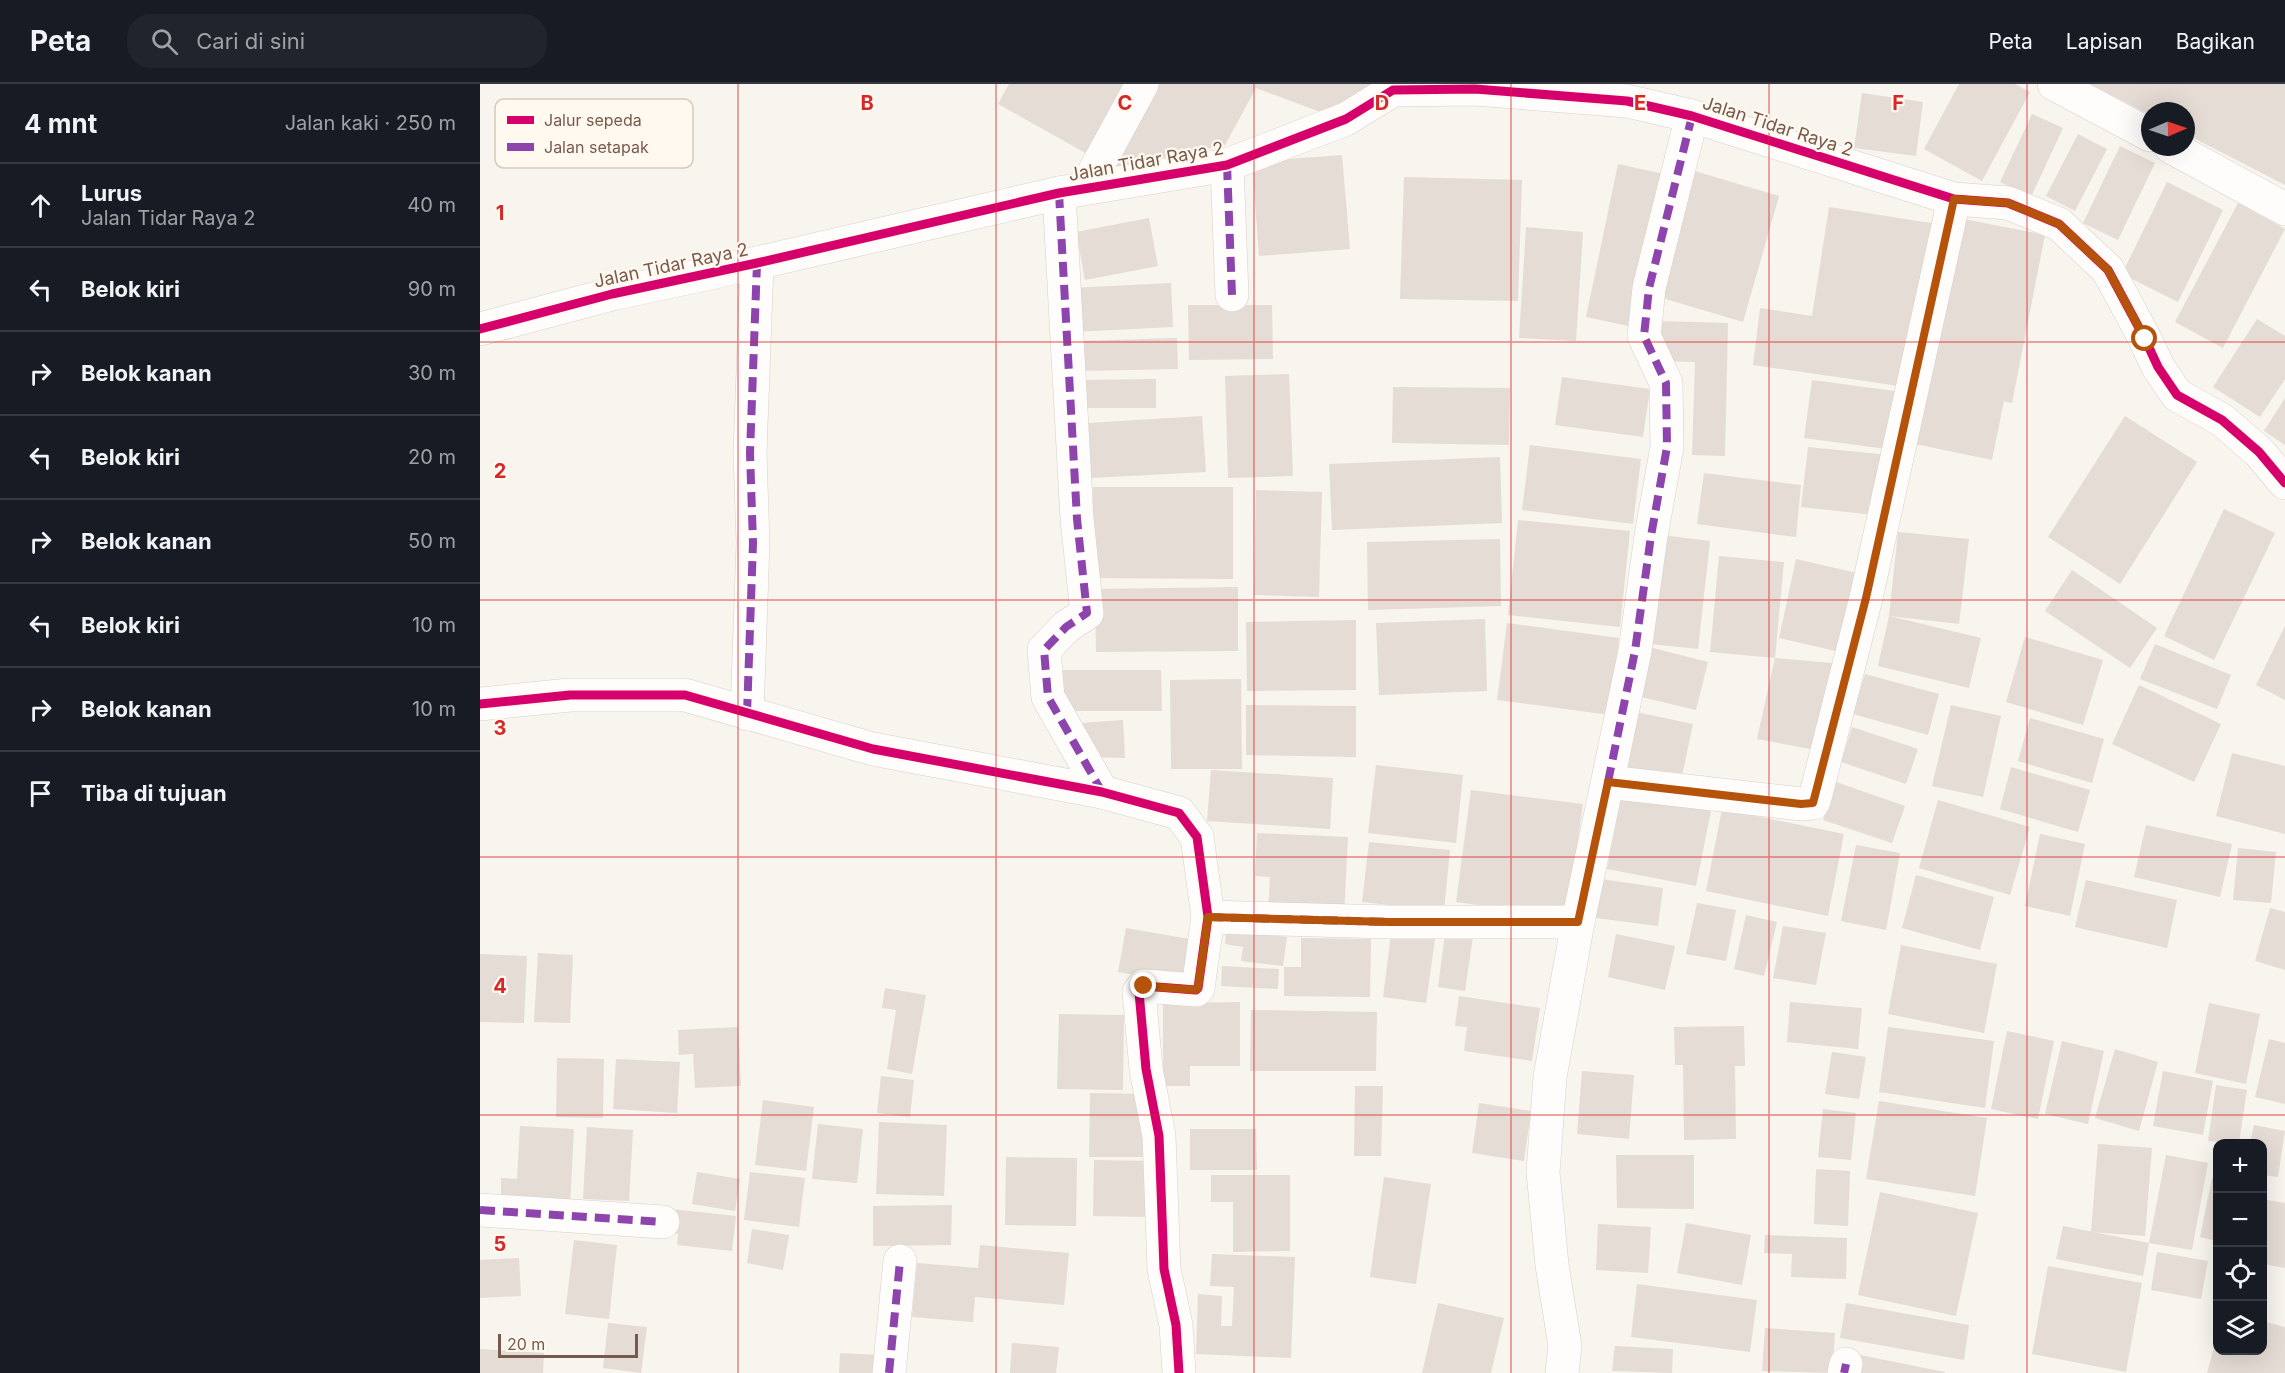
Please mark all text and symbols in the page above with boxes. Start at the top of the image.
search box [127,14,547,68]
text: Peta [30,24,91,58]
icon: search [148,25,181,58]
text: Cari di sini [196,28,305,54]
text: Peta [1989,29,2033,54]
text: Lapisan [2066,29,2143,54]
text: Bagikan [2176,29,2255,54]
text: B [860,91,874,115]
text: C [1118,91,1132,115]
text: D [1375,91,1389,115]
text: E [1634,91,1646,115]
text: F [1892,91,1904,115]
street label: Jalan Tidar Raya 2 [1700,92,1856,160]
legend [495,99,693,168]
north arrow [2141,102,2195,156]
text: 4 mnt [24,108,97,139]
text: Jalur sepeda [544,110,642,130]
text: Jalan kaki · 250 m [285,111,456,135]
text: Jalan setapak [544,137,649,157]
street label: Jalan Tidar Raya 2 [1067,137,1225,185]
text: Lurus [81,180,142,206]
icon: ahead [24,189,57,222]
text: 40 m [407,193,456,217]
text: 1 [496,201,504,225]
text: Jalan Tidar Raya 2 [81,206,255,230]
street label: Jalan Tidar Raya 2 [592,238,750,292]
icon: left [24,273,57,306]
text: Belok kiri [81,276,180,302]
text: 90 m [408,277,456,301]
route start [2131,325,2157,351]
icon: right [24,357,57,390]
text: Belok kanan [81,360,212,386]
text: 30 m [408,361,456,385]
icon: left [24,441,57,474]
text: Belok kiri [81,444,180,470]
text: 20 m [408,445,456,469]
text: 2 [494,459,506,483]
icon: right [24,525,57,558]
text: Belok kanan [81,528,212,554]
text: 50 m [408,529,456,553]
icon: left [24,609,57,642]
text: Belok kiri [81,612,180,638]
text: 10 m [412,613,456,637]
icon: right [24,693,57,726]
text: Belok kanan [81,696,212,722]
text: 10 m [412,697,456,721]
text: 3 [494,716,506,740]
icon: arrive [24,777,57,810]
text: Tiba di tujuan [81,780,227,806]
route end [1130,972,1156,998]
text: 4 [493,974,507,998]
map controls [2213,1139,2267,1355]
button: + [2213,1139,2267,1193]
button: − [2213,1193,2267,1247]
text: 5 [494,1232,506,1256]
button: locate [2213,1247,2267,1301]
button: layers [2213,1301,2267,1355]
scale bar [498,1331,638,1358]
text: 20 m [507,1334,545,1354]

